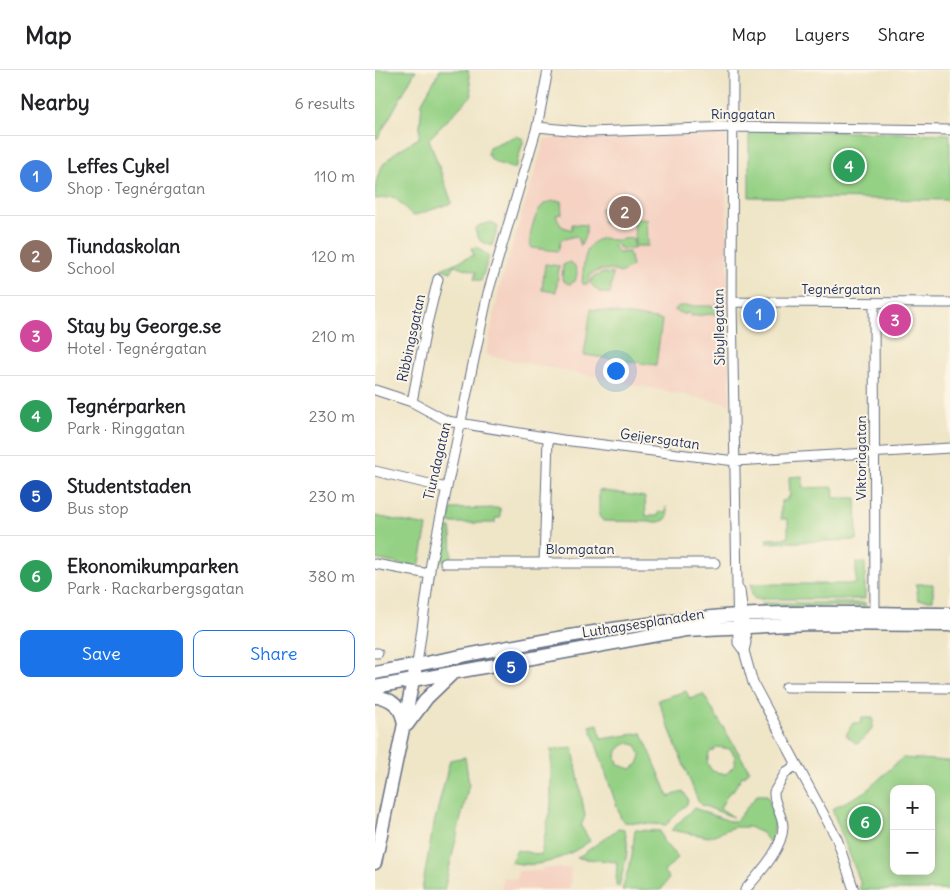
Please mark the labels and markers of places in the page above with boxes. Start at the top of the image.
pin: 4 [833,147,865,185]
pin: 2 [609,193,641,231]
pin: 1 [743,295,775,333]
pin: 3 [879,301,911,339]
pin: 5 [495,648,527,686]
pin: 6 [849,803,881,841]

